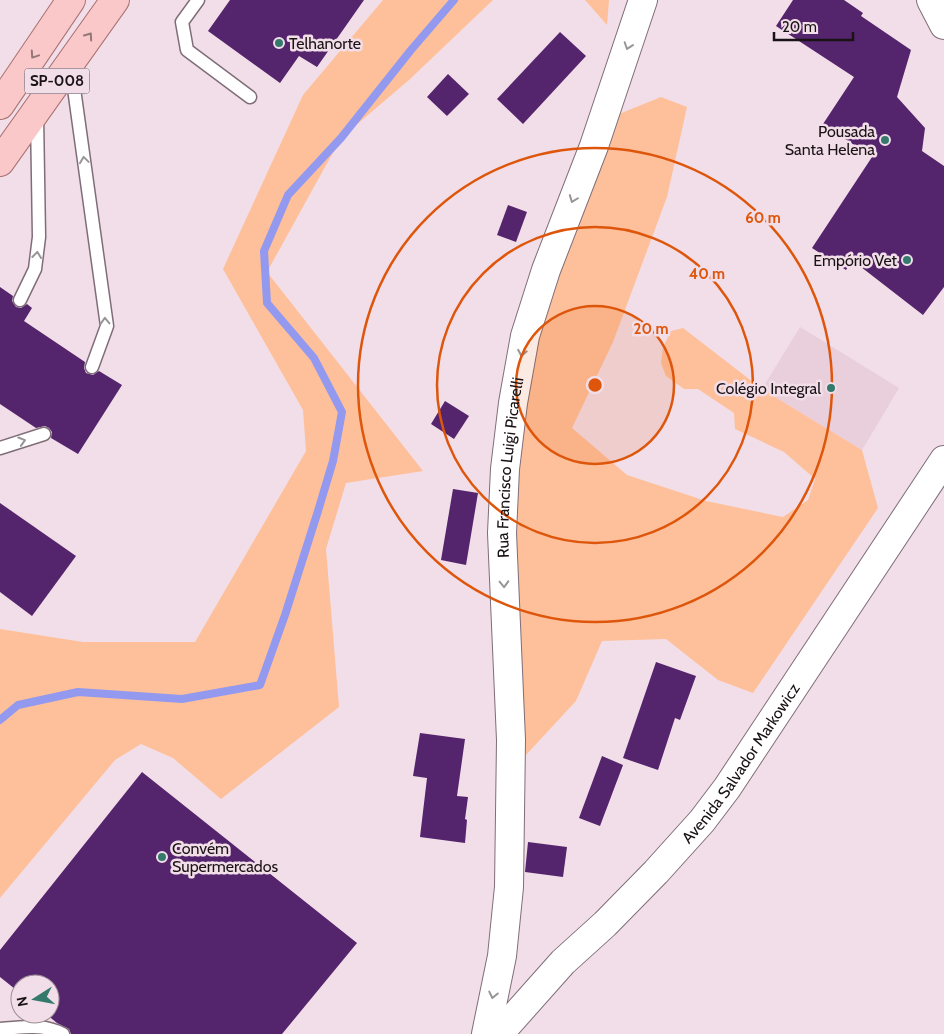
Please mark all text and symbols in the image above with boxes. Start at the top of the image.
scale bar [774,10,853,42]
text: 20 m [782,18,817,36]
one-way arrow [83,32,92,42]
place label: Telhanorte [289,34,361,53]
marker: Telhanorte [273,37,285,49]
one-way arrow [623,42,633,50]
one-way arrow [31,49,40,59]
road number: SP-008 [24,68,90,94]
place label: Pousada Santa Helena [785,122,875,159]
marker: Pousada Santa Helena [879,134,891,146]
one-way arrow [79,156,90,164]
one-way arrow [569,194,580,203]
text: 60 m [745,209,781,227]
one-way arrow [31,251,42,259]
place label: Empório Vet [813,251,898,270]
marker: Empório Vet [901,254,913,266]
text: 40 m [689,265,725,283]
one-way arrow [100,317,111,325]
text: 20 m [634,320,668,338]
one-way arrow [518,349,528,358]
street label: Rua Francisco Luigi Picarelli [492,376,527,558]
centre of rings [586,376,604,394]
place label: Colégio Integral [716,379,821,398]
marker: Colégio Integral [825,382,837,394]
one-way arrow [18,436,26,446]
one-way arrow [499,581,509,589]
street label: Avenida Salvador Markowicz [677,679,803,847]
place label: Convém Supermercados [172,839,278,876]
marker: Convém Supermercados [156,851,168,863]
north arrow [10,974,60,1024]
one-way arrow [488,990,499,999]
text: N [12,995,32,1008]

